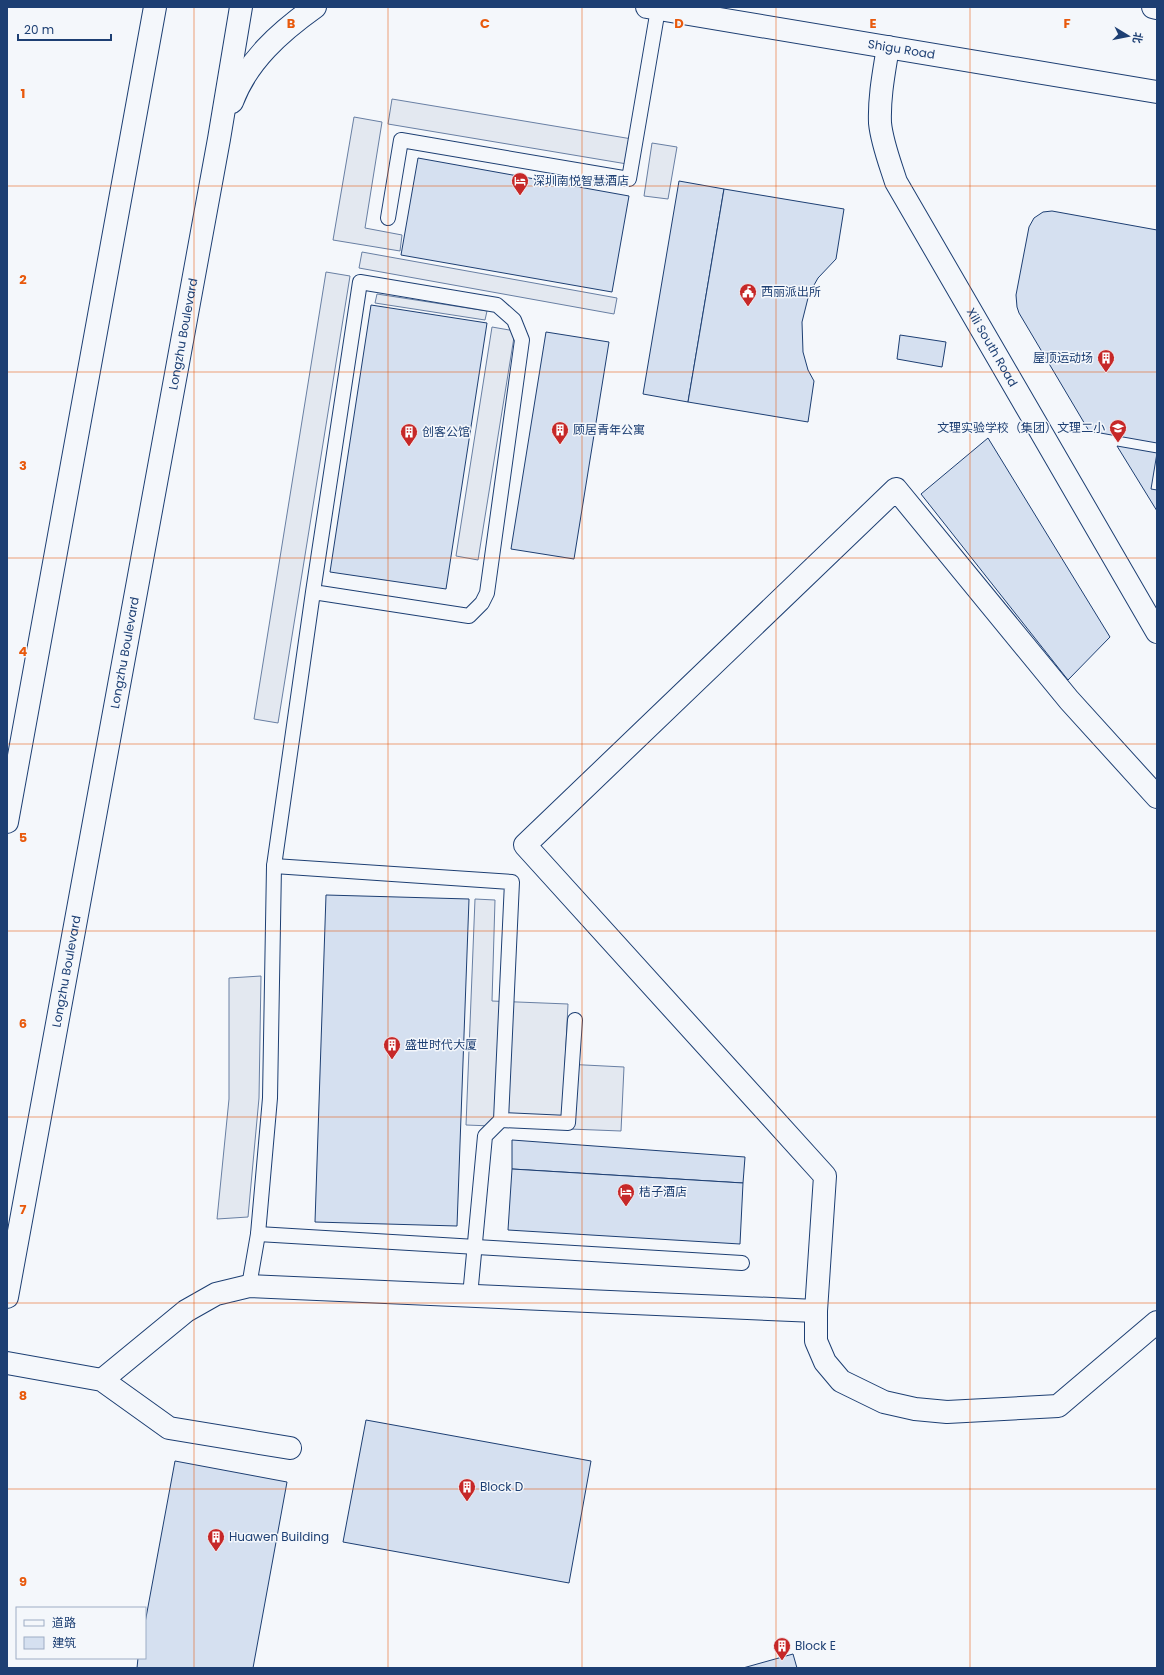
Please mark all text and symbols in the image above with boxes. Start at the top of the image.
text: B [287,14,296,33]
text: C [480,14,490,33]
text: D [674,14,684,33]
text: E [869,14,877,33]
text: F [1063,14,1071,33]
scale bar [18,16,111,42]
north arrow [1108,16,1148,56]
text: 20 m [24,21,54,38]
text: 北 [1129,31,1147,45]
street label: Shigu Road [867,35,936,63]
text: 1 [21,84,25,103]
hotel icon: 深圳南悦智慧酒店 [510,171,530,196]
place label: 深圳南悦智慧酒店 [533,172,629,189]
text: 2 [19,270,27,289]
street label: Longzhu Boulevard [164,277,201,391]
public building icon: 西丽派出所 [738,282,758,307]
place label: 西丽派出所 [761,283,821,300]
street label: Xili South Road [963,305,1022,390]
building icon: 屋顶运动场 [1096,348,1116,373]
place label: 屋顶运动场 [1033,349,1093,366]
school or university icon: 文理实验学校（集团）文理二小 [1108,418,1128,443]
place label: 文理实验学校（集团）文理二小 [937,419,1105,436]
building icon: 顾居青年公寓 [550,420,570,445]
place label: 顾居青年公寓 [573,421,645,438]
building icon: 创客公馆 [399,422,419,447]
place label: 创客公馆 [422,423,470,440]
text: 3 [19,456,27,475]
street label: Longzhu Boulevard [106,595,143,710]
text: 4 [19,642,28,661]
text: 5 [19,828,27,847]
street label: Longzhu Boulevard [48,914,85,1029]
text: 6 [19,1014,27,1033]
building icon: 盛世时代大厦 [382,1035,402,1060]
place label: 盛世时代大厦 [405,1036,477,1053]
hotel icon: 桔子酒店 [616,1182,636,1207]
place label: 桔子酒店 [639,1183,687,1200]
text: 7 [20,1200,27,1219]
text: 8 [19,1386,27,1405]
building icon: Block D [457,1477,477,1502]
place label: Block D [480,1478,523,1495]
building icon: Huawen Building [206,1527,226,1552]
place label: Huawen Building [229,1528,329,1545]
text: 9 [19,1572,27,1591]
legend [16,1607,146,1659]
text: 道路 [52,1614,76,1631]
text: 建筑 [52,1634,76,1651]
building icon: Block E [772,1636,792,1661]
place label: Block E [795,1637,836,1654]

